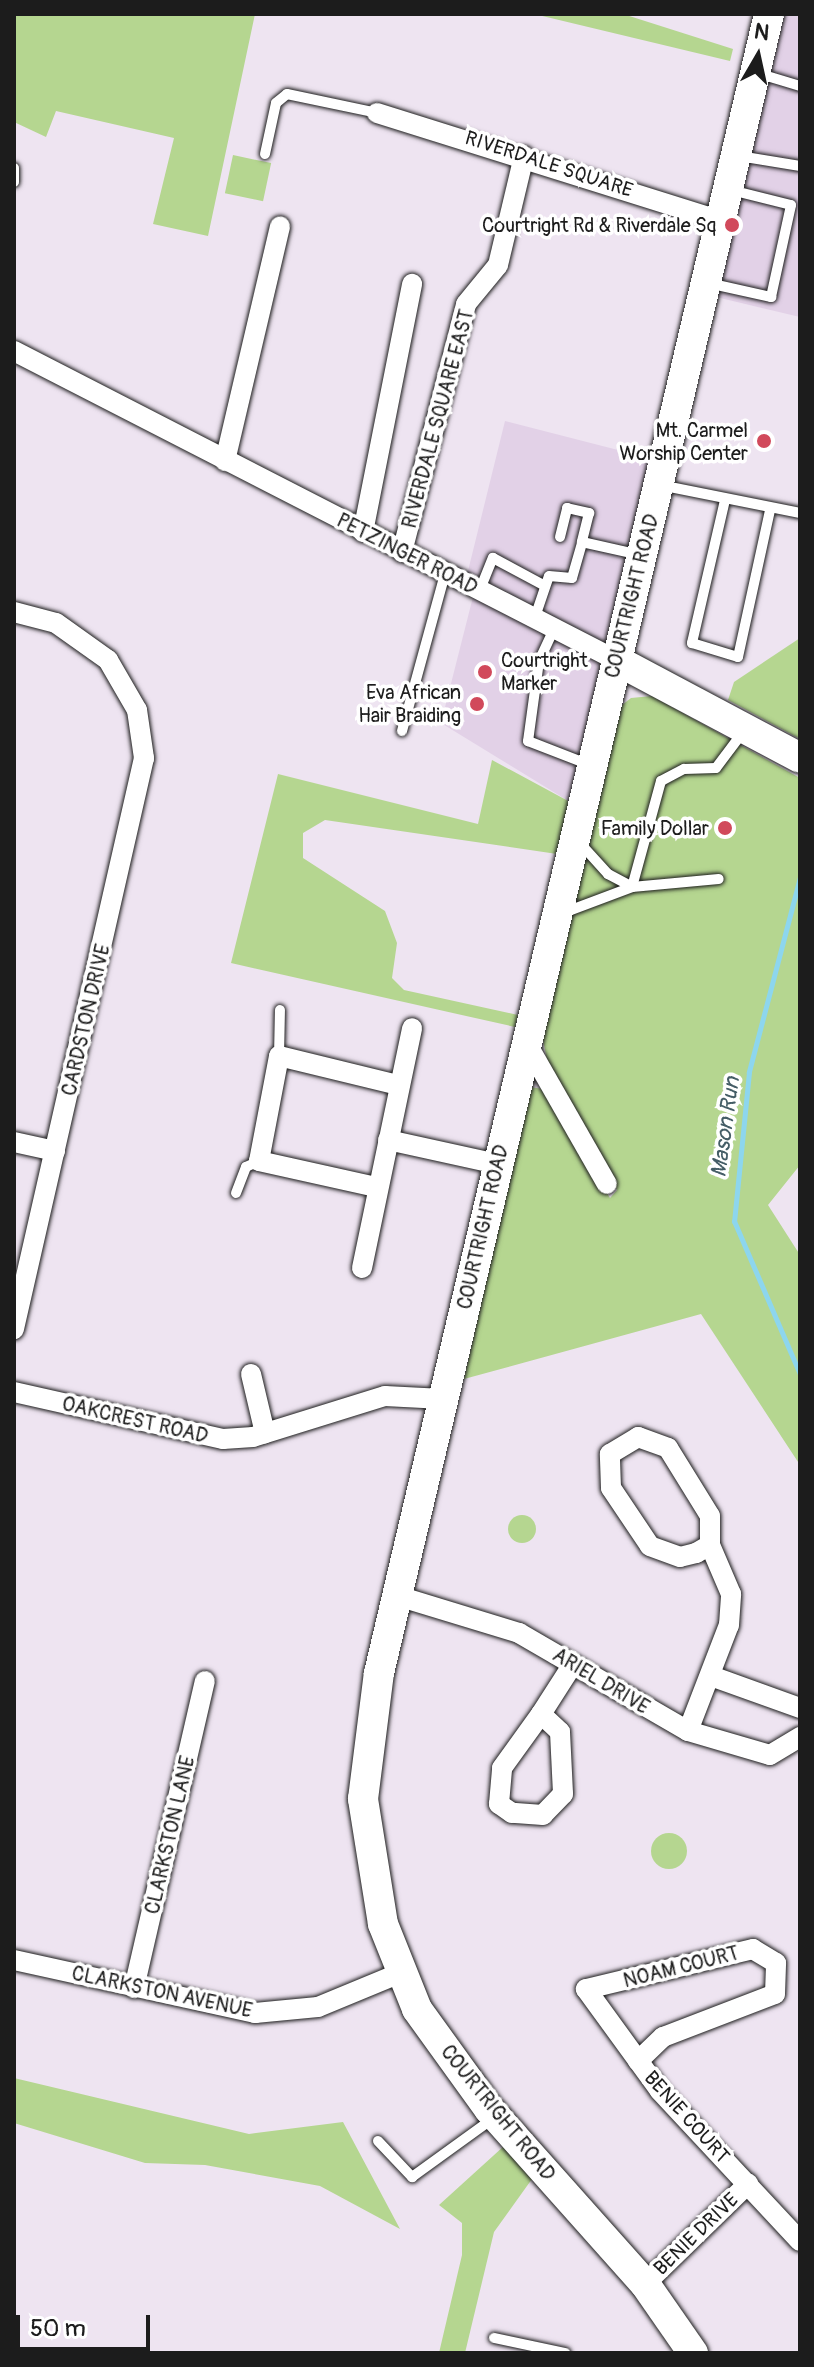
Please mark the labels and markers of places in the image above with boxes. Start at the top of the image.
place label: Courtright Rd & Riverdale Sq [482,213,716,237]
marker: Courtright Rd & Riverdale Sq [723,216,741,234]
place label: Mt. Carmel Worship Center [619,418,748,465]
marker: Mt. Carmel Worship Center [755,432,773,450]
place label: Courtright Marker [501,648,588,695]
marker: Courtright Marker [476,663,494,681]
place label: Eva African Hair Braiding [358,680,461,727]
marker: Eva African Hair Braiding [468,695,486,713]
place label: Family Dollar [601,816,709,840]
marker: Family Dollar [716,819,734,837]

